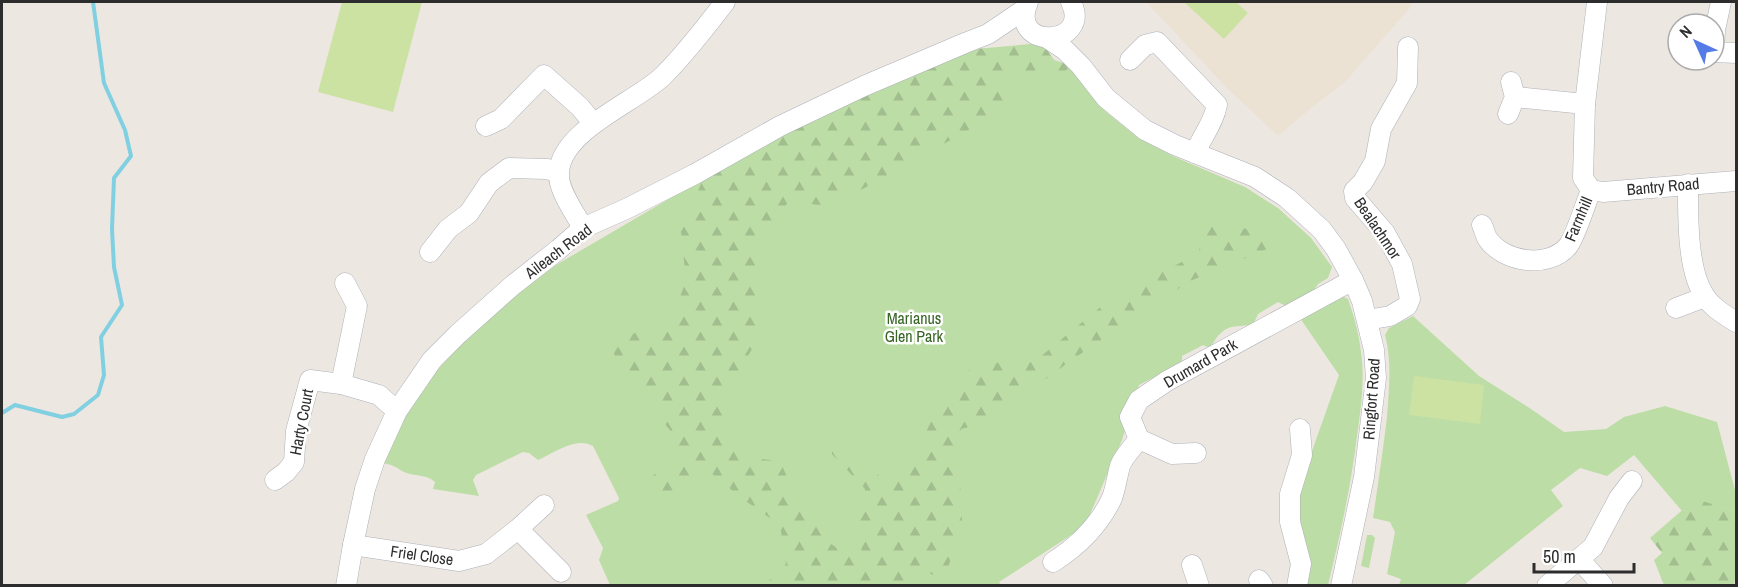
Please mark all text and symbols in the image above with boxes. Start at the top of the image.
north arrow [1666,12,1726,72]
text: N [1674,20,1697,43]
street label: Bantry Road [1626,172,1700,200]
street label: Bealachmor [1349,193,1407,264]
street label: Farmhill [1559,193,1597,245]
street label: Aileach Road [519,219,596,284]
park label: Marianus Glen Park [885,307,944,347]
street label: Drumard Park [1159,333,1241,393]
street label: Ringfort Road [1357,357,1385,441]
street label: Harty Court [284,387,318,457]
scale bar [1534,536,1634,574]
street label: Friel Close [389,540,455,570]
text: 50 m [1543,544,1576,569]

